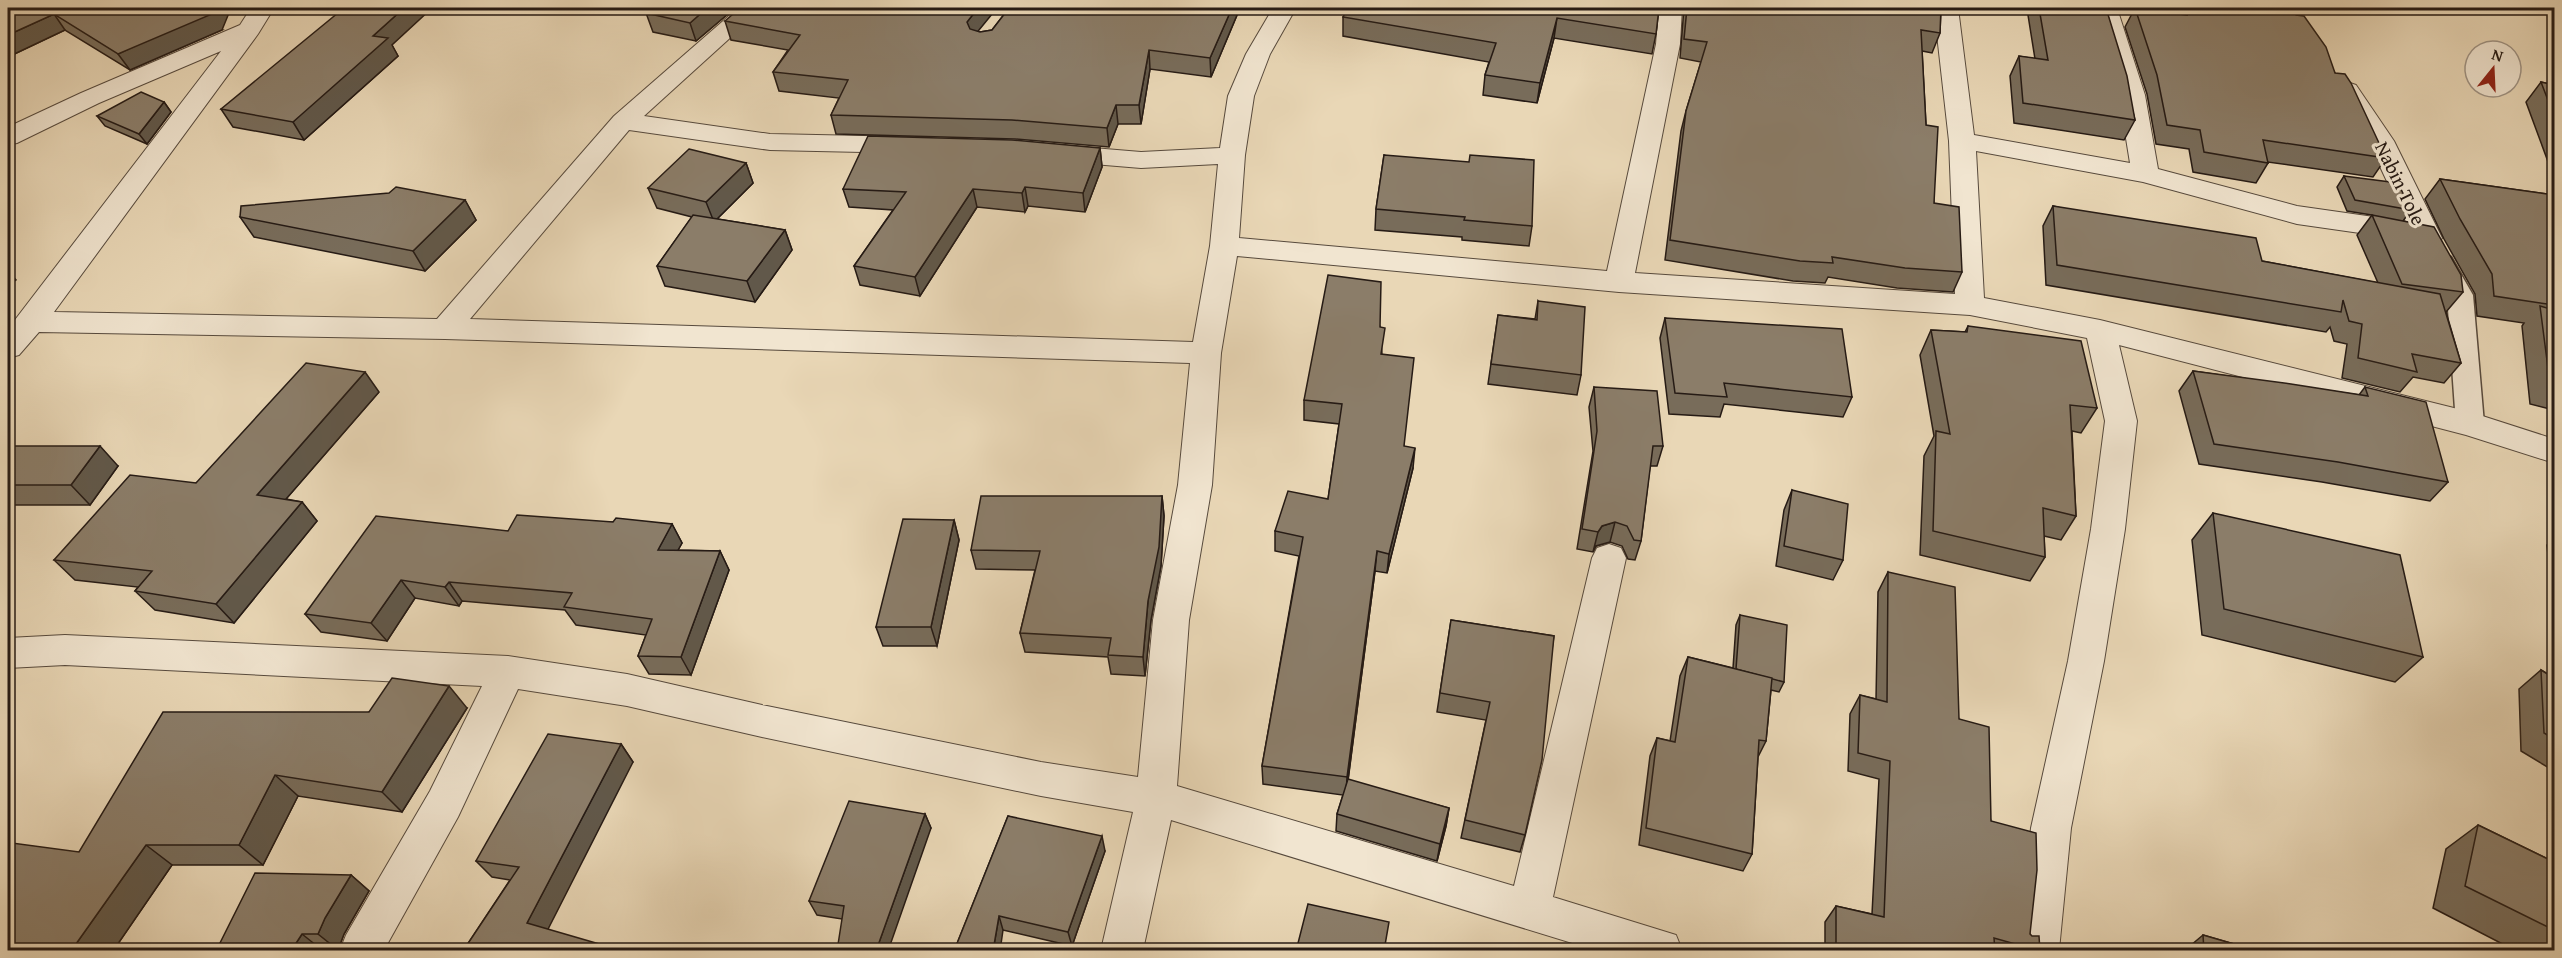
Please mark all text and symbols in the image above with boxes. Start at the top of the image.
north arrow [2463,39,2523,99]
text: N [2489,42,2507,68]
street label: Nabin Tole [2368,136,2434,230]

